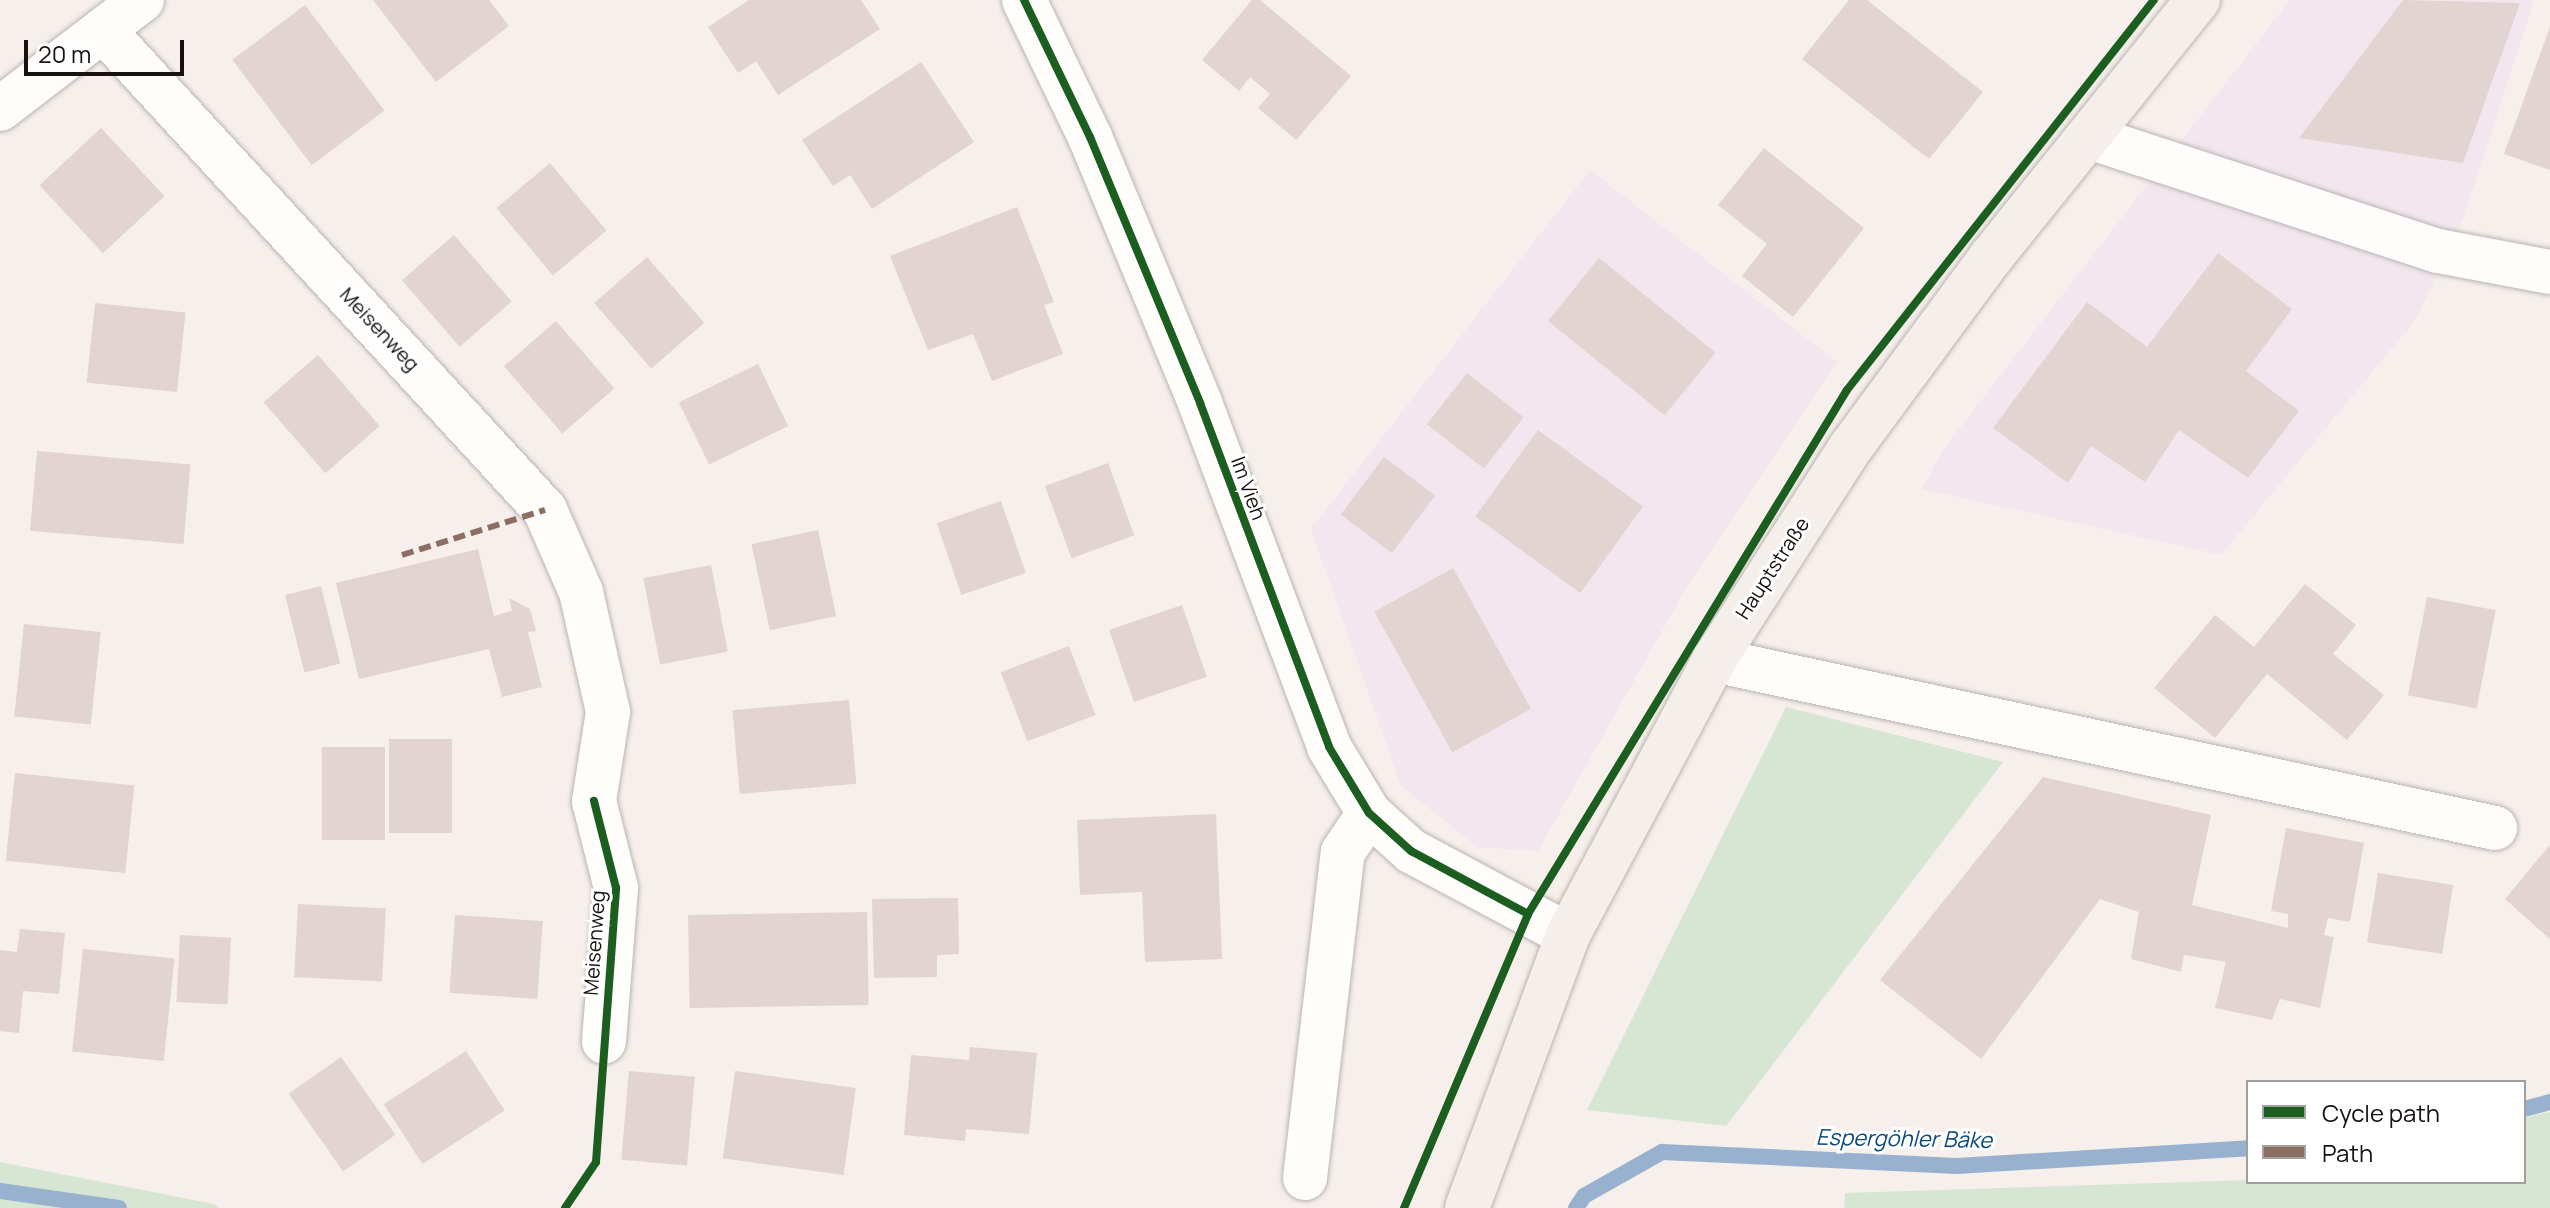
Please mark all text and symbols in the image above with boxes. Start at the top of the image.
scale bar [28,24,188,74]
text: 20 m [38,37,91,70]
street label: Meisenweg [335,282,425,376]
street label: Im Vieh [1227,453,1271,523]
street label: Hauptstraße [1730,513,1814,623]
street label: Meisenweg [578,890,610,996]
legend [2246,1080,2526,1184]
text: Cycle path [2322,1096,2440,1129]
water label: Espergöhler Bäke [1816,1124,1992,1154]
text: Path [2322,1136,2373,1169]

